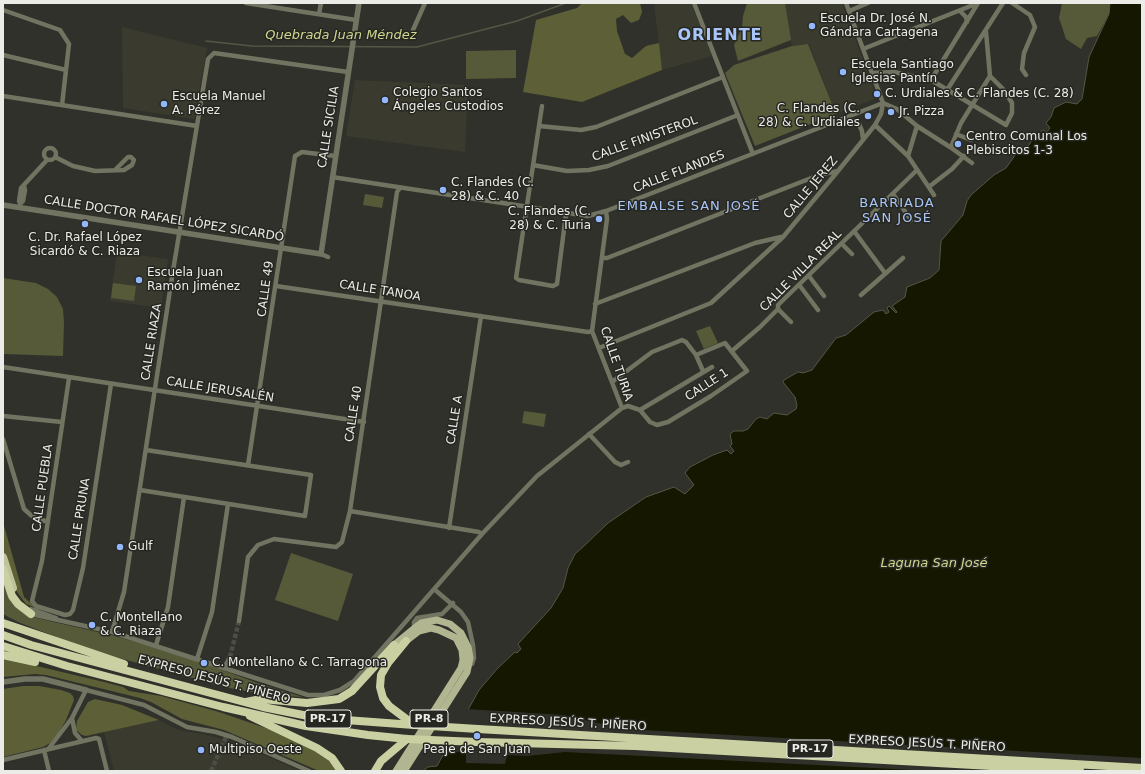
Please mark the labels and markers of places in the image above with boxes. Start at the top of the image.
place label: Escuela Dr. José N. Gándara Cartagena [820,12,938,40]
marker: Escuela Dr. José N. Gándara Cartagena [807,21,817,31]
place label: Escuela Santiago Iglesias Pantín [851,58,954,86]
marker: Escuela Santiago Iglesias Pantín [838,67,848,77]
place label: Colegio Santos Ángeles Custodios [393,86,503,114]
place label: C. Urdiales & C. Flandes (C. 28) [885,87,1074,101]
marker: C. Urdiales & C. Flandes (C. 28) [872,89,882,99]
place label: Escuela Manuel A. Pérez [172,90,266,118]
marker: Colegio Santos Ángeles Custodios [380,95,390,105]
marker: Escuela Manuel A. Pérez [159,99,169,109]
place label: C. Flandes (C. 28) & C. Urdiales [758,102,860,130]
place label: Jr. Pizza [899,105,944,119]
marker: Jr. Pizza [886,107,896,117]
marker: C. Flandes (C. 28) & C. Urdiales [863,111,873,121]
place label: Centro Comunal Los Plebiscitos 1-3 [966,130,1087,158]
marker: Centro Comunal Los Plebiscitos 1-3 [953,139,963,149]
place label: C. Flandes (C. 28) & C. 40 [451,176,534,204]
marker: C. Flandes (C. 28) & C. 40 [438,185,448,195]
place label: C. Flandes (C. 28) & C. Turia [508,205,591,233]
marker: C. Flandes (C. 28) & C. Turia [594,214,604,224]
marker: C. Dr. Rafael López Sicardó & C. Riaza [80,219,90,229]
place label: C. Dr. Rafael López Sicardó & C. Riaza [28,231,142,259]
place label: Escuela Juan Ramón Jiménez [147,266,240,294]
marker: Escuela Juan Ramón Jiménez [134,275,144,285]
place label: Gulf [128,540,152,554]
marker: Gulf [115,542,125,552]
place label: C. Montellano & C. Riaza [100,611,182,639]
marker: C. Montellano & C. Riaza [87,620,97,630]
place label: C. Montellano & C. Tarragona [212,656,387,670]
marker: C. Montellano & C. Tarragona [199,658,209,668]
marker: Peaje de San Juan [472,731,482,741]
place label: Multipiso Oeste [209,743,302,757]
place label: Peaje de San Juan [423,743,531,757]
marker: Multipiso Oeste [196,745,206,755]

